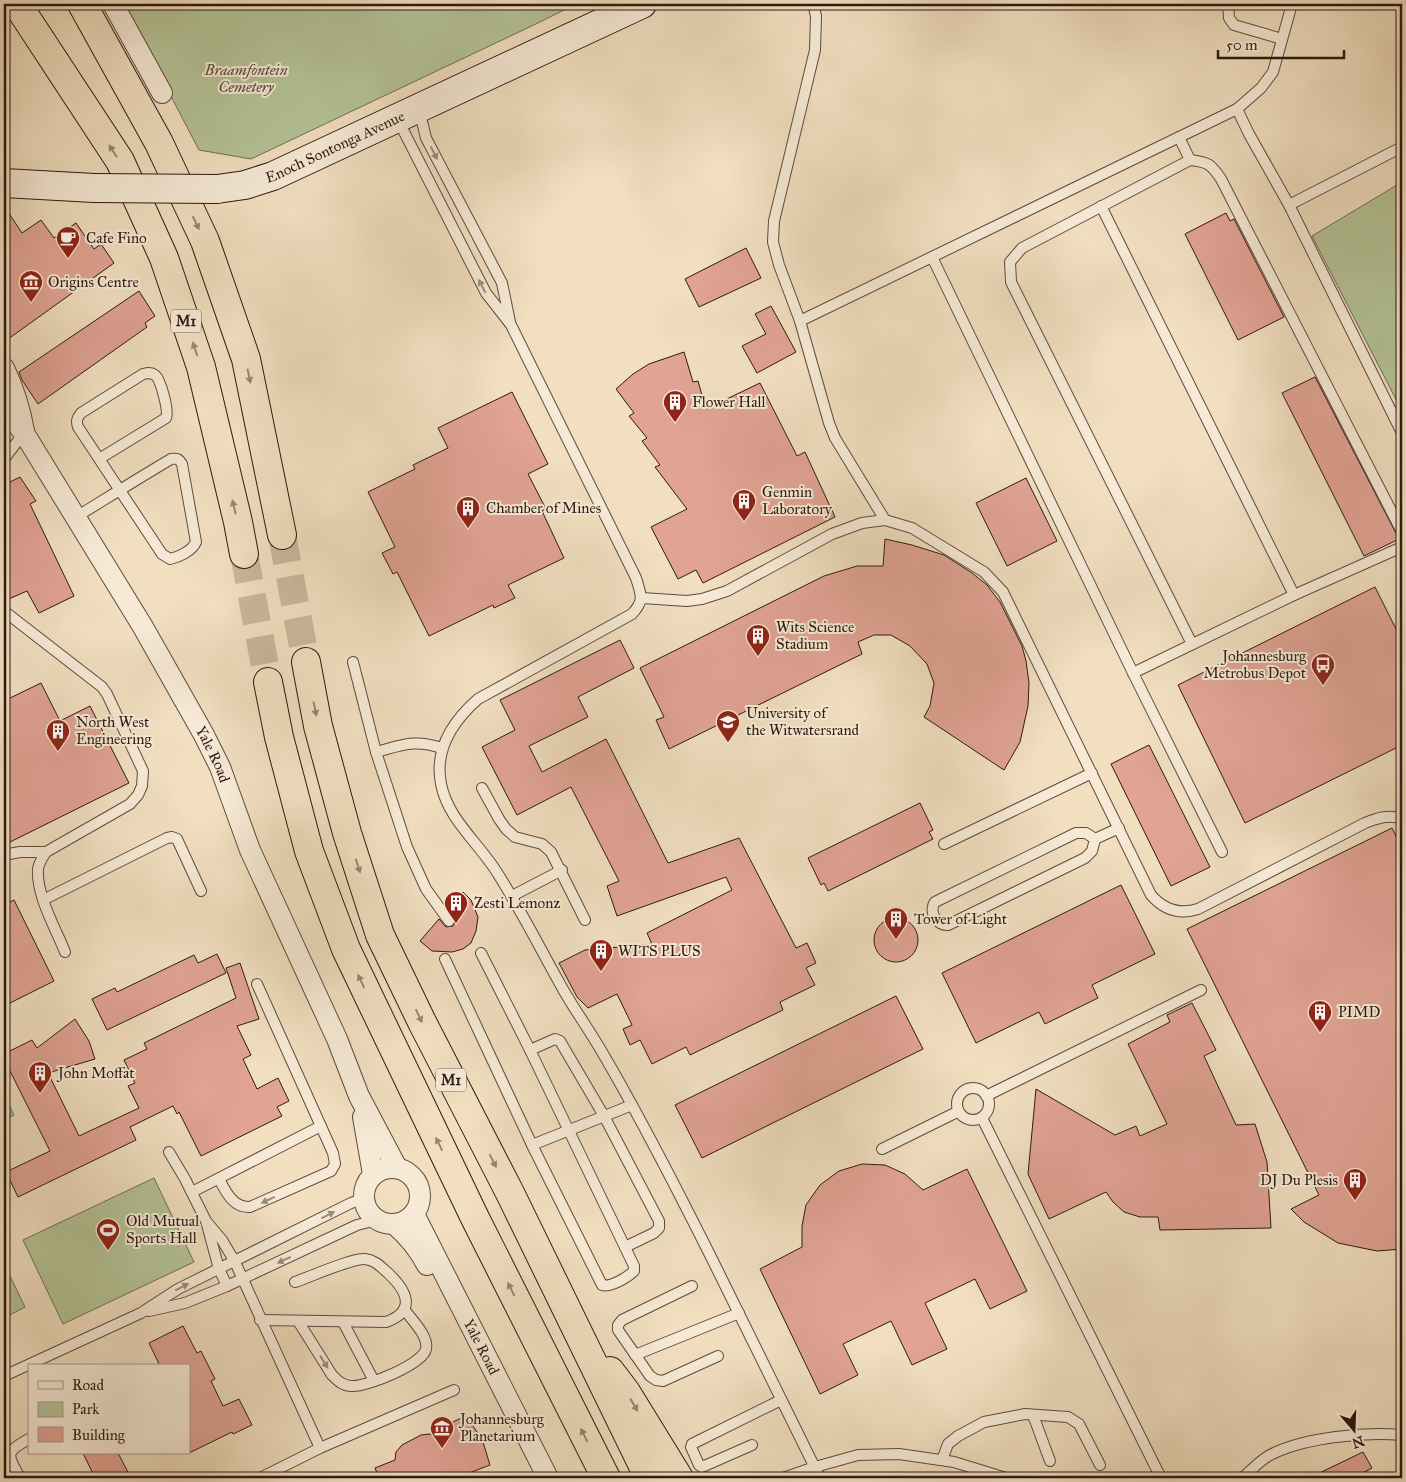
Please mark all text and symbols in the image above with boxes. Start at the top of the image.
scale bar [1218,28,1345,60]
text: 50 m [1226,36,1258,54]
park label: Braamfontein Cemetery [204,61,288,96]
street label: Enoch Sontonga Avenue [263,107,407,187]
one-way arrow [108,144,118,157]
one-way arrow [430,146,438,160]
one-way arrow [192,216,200,230]
cafe icon: Cafe Fino [55,225,81,259]
place label: Cafe Fino [86,229,147,247]
museum icon: Origins Centre [18,269,44,303]
place label: Origins Centre [48,273,139,291]
one-way arrow [478,279,486,293]
road number: M1 [171,310,201,332]
one-way arrow [191,341,199,356]
one-way arrow [246,368,254,384]
building icon: Flower Hall [662,389,688,423]
place label: Flower Hall [692,393,767,411]
place label: Genmin Laboratory [762,483,833,518]
building icon: Genmin Laboratory [731,488,757,522]
building icon: Chamber of Mines [455,495,481,529]
one-way arrow [230,499,238,514]
place label: Chamber of Mines [486,499,601,517]
place label: Wits Science Stadium [776,618,854,653]
building icon: Wits Science Stadium [745,623,771,657]
place label: Johannesburg Metrobus Depot [1203,647,1307,682]
bus stop icon: Johannesburg Metrobus Depot [1310,652,1336,686]
one-way arrow [311,702,319,718]
place label: University of the Witwatersrand [746,704,860,739]
school or university icon: University of the Witwatersrand [715,709,741,743]
place label: North West Engineering [76,713,152,748]
building icon: North West Engineering [45,718,71,752]
street label: Yale Road [192,723,234,785]
one-way arrow [354,859,362,874]
building icon: Zesti Lemonz [443,890,469,924]
place label: Zesti Lemonz [474,894,560,912]
building icon: Tower of Light [883,906,909,940]
place label: Tower of Light [914,910,1008,928]
building icon: WITS PLUS [588,938,614,972]
place label: WITS PLUS [618,942,701,960]
one-way arrow [357,974,365,988]
building icon: PIMD [1307,999,1333,1033]
place label: PIMD [1338,1003,1380,1021]
one-way arrow [415,1009,423,1023]
building icon: John Moffat [27,1060,53,1094]
place label: John Moffat [56,1064,135,1083]
road number: M1 [436,1068,466,1092]
one-way arrow [435,1137,443,1151]
one-way arrow [489,1154,497,1168]
building icon: DJ Du Plesis [1342,1167,1368,1201]
place label: DJ Du Plesis [1260,1171,1338,1190]
one-way arrow [261,1196,275,1204]
one-way arrow [321,1211,335,1219]
place label: Old Mutual Sports Hall [126,1212,200,1247]
sports icon: Old Mutual Sports Hall [95,1217,121,1251]
one-way arrow [277,1256,291,1264]
one-way arrow [507,1282,515,1297]
one-way arrow [175,1283,190,1291]
street label: Yale Road [460,1316,503,1378]
one-way arrow [319,1355,329,1369]
legend [28,1364,190,1454]
text: Road [72,1376,104,1394]
one-way arrow [630,1399,639,1412]
text: Park [72,1400,99,1418]
north arrow [1328,1404,1378,1454]
place label: Johannesburg Planetarium [458,1410,545,1445]
museum icon: Johannesburg Planetarium [429,1415,455,1449]
text: Building [72,1426,126,1444]
one-way arrow [580,1428,588,1442]
text: N [1350,1432,1366,1452]

